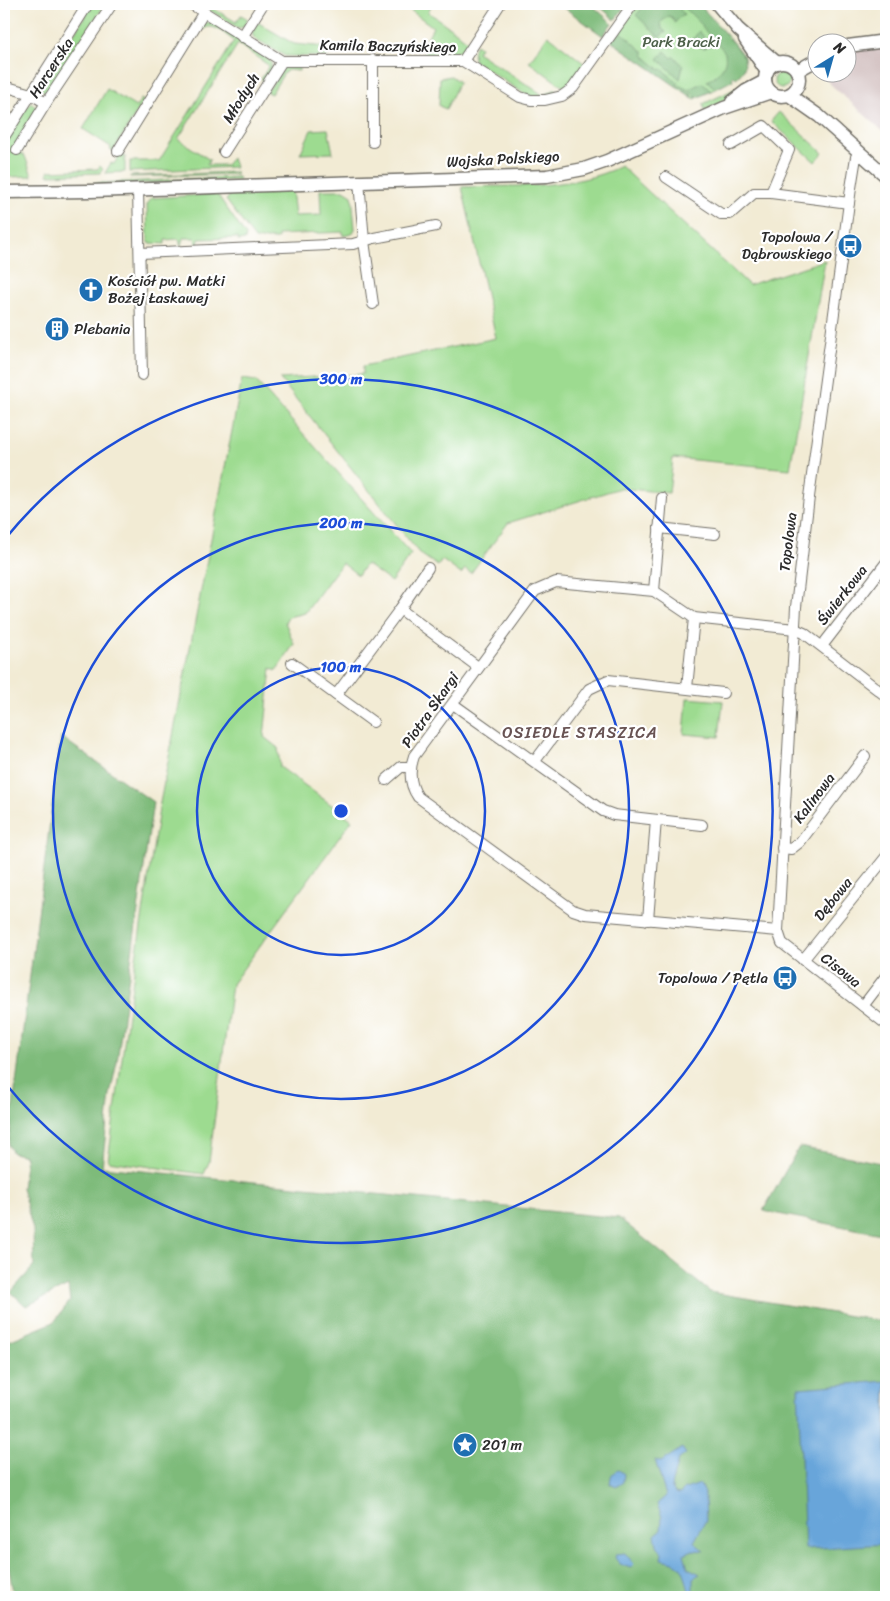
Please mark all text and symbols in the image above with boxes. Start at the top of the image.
park label: Park Bracki [642,29,721,55]
street label: Harcerska [22,32,81,104]
street label: Kamila Baczyńskiego [320,32,457,60]
north arrow [808,32,858,82]
text: N [827,35,851,61]
street label: Młodych [215,67,267,129]
street label: Wojska Polskiego [446,143,561,175]
place label: Topolowa / Dąbrowskiego [742,224,834,267]
bus stop icon: Topolowa / Dąbrowskiego [837,233,863,259]
place label: Kościół pw. Matki Bożej Łaskawej [108,268,226,311]
church icon: Kościół pw. Matki Bożej Łaskawej [78,277,104,303]
building icon: Plebania [44,316,70,342]
place label: Plebania [74,316,131,342]
text: 300 m [319,366,363,392]
text: 200 m [318,510,363,536]
street label: Topolowa [771,510,805,573]
street label: Świerkowa [810,559,874,631]
text: 100 m [321,654,362,680]
street label: Piotra Skargi [394,666,466,753]
district label: OSIEDLE STASZICA [502,718,658,747]
street label: Kalinowa [786,766,842,829]
centre of rings [332,802,350,820]
street label: Dębowa [807,871,859,927]
street label: Cisowa [815,946,867,995]
place label: Topolowa / Pętla [658,965,768,991]
bus stop icon: Topolowa / Pętla [772,965,798,991]
place icon: 201 m [452,1432,478,1458]
place label: 201 m [482,1432,522,1458]

